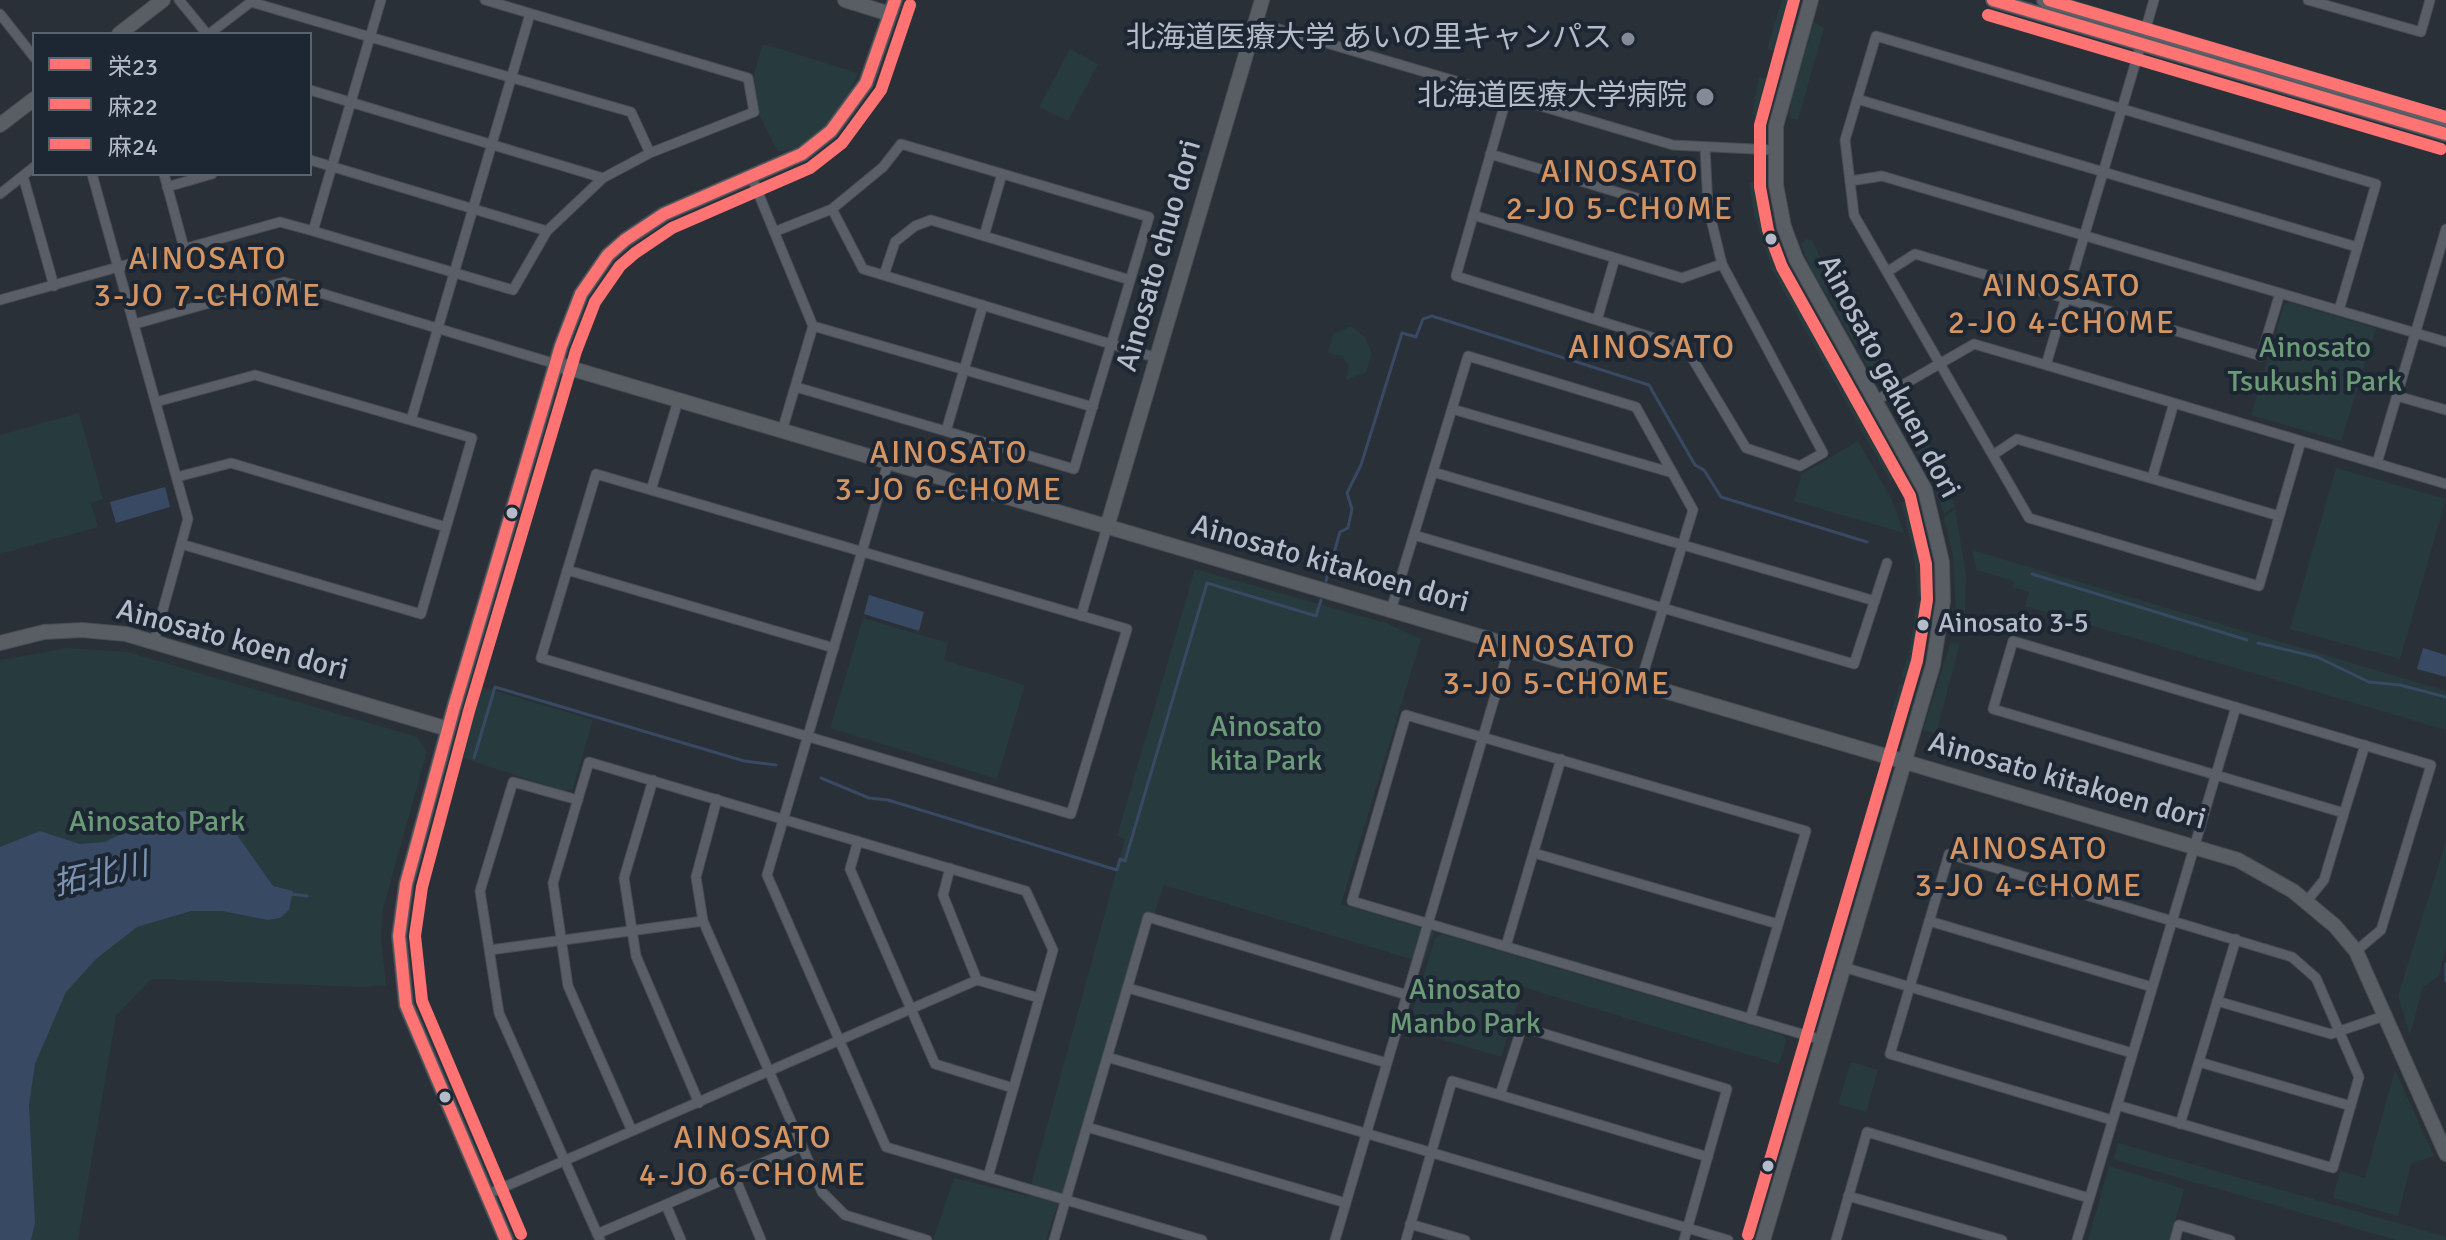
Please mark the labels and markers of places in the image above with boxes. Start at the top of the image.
place label: 北海道医療大学 あいの里キャンパス [1125,21,1612,57]
marker: 北海道医療大学 あいの里キャンパス [1619,30,1637,48]
place label: 北海道医療大学病院 [1417,79,1687,115]
marker: 北海道医療大学病院 [1694,86,1716,108]
unlabelled marker [1763,231,1779,247]
unlabelled marker [504,505,520,521]
place label: Ainosato 3-5 [1938,608,2089,642]
marker: Ainosato 3-5 [1915,617,1931,633]
unlabelled marker [437,1089,453,1105]
unlabelled marker [1760,1158,1776,1174]

